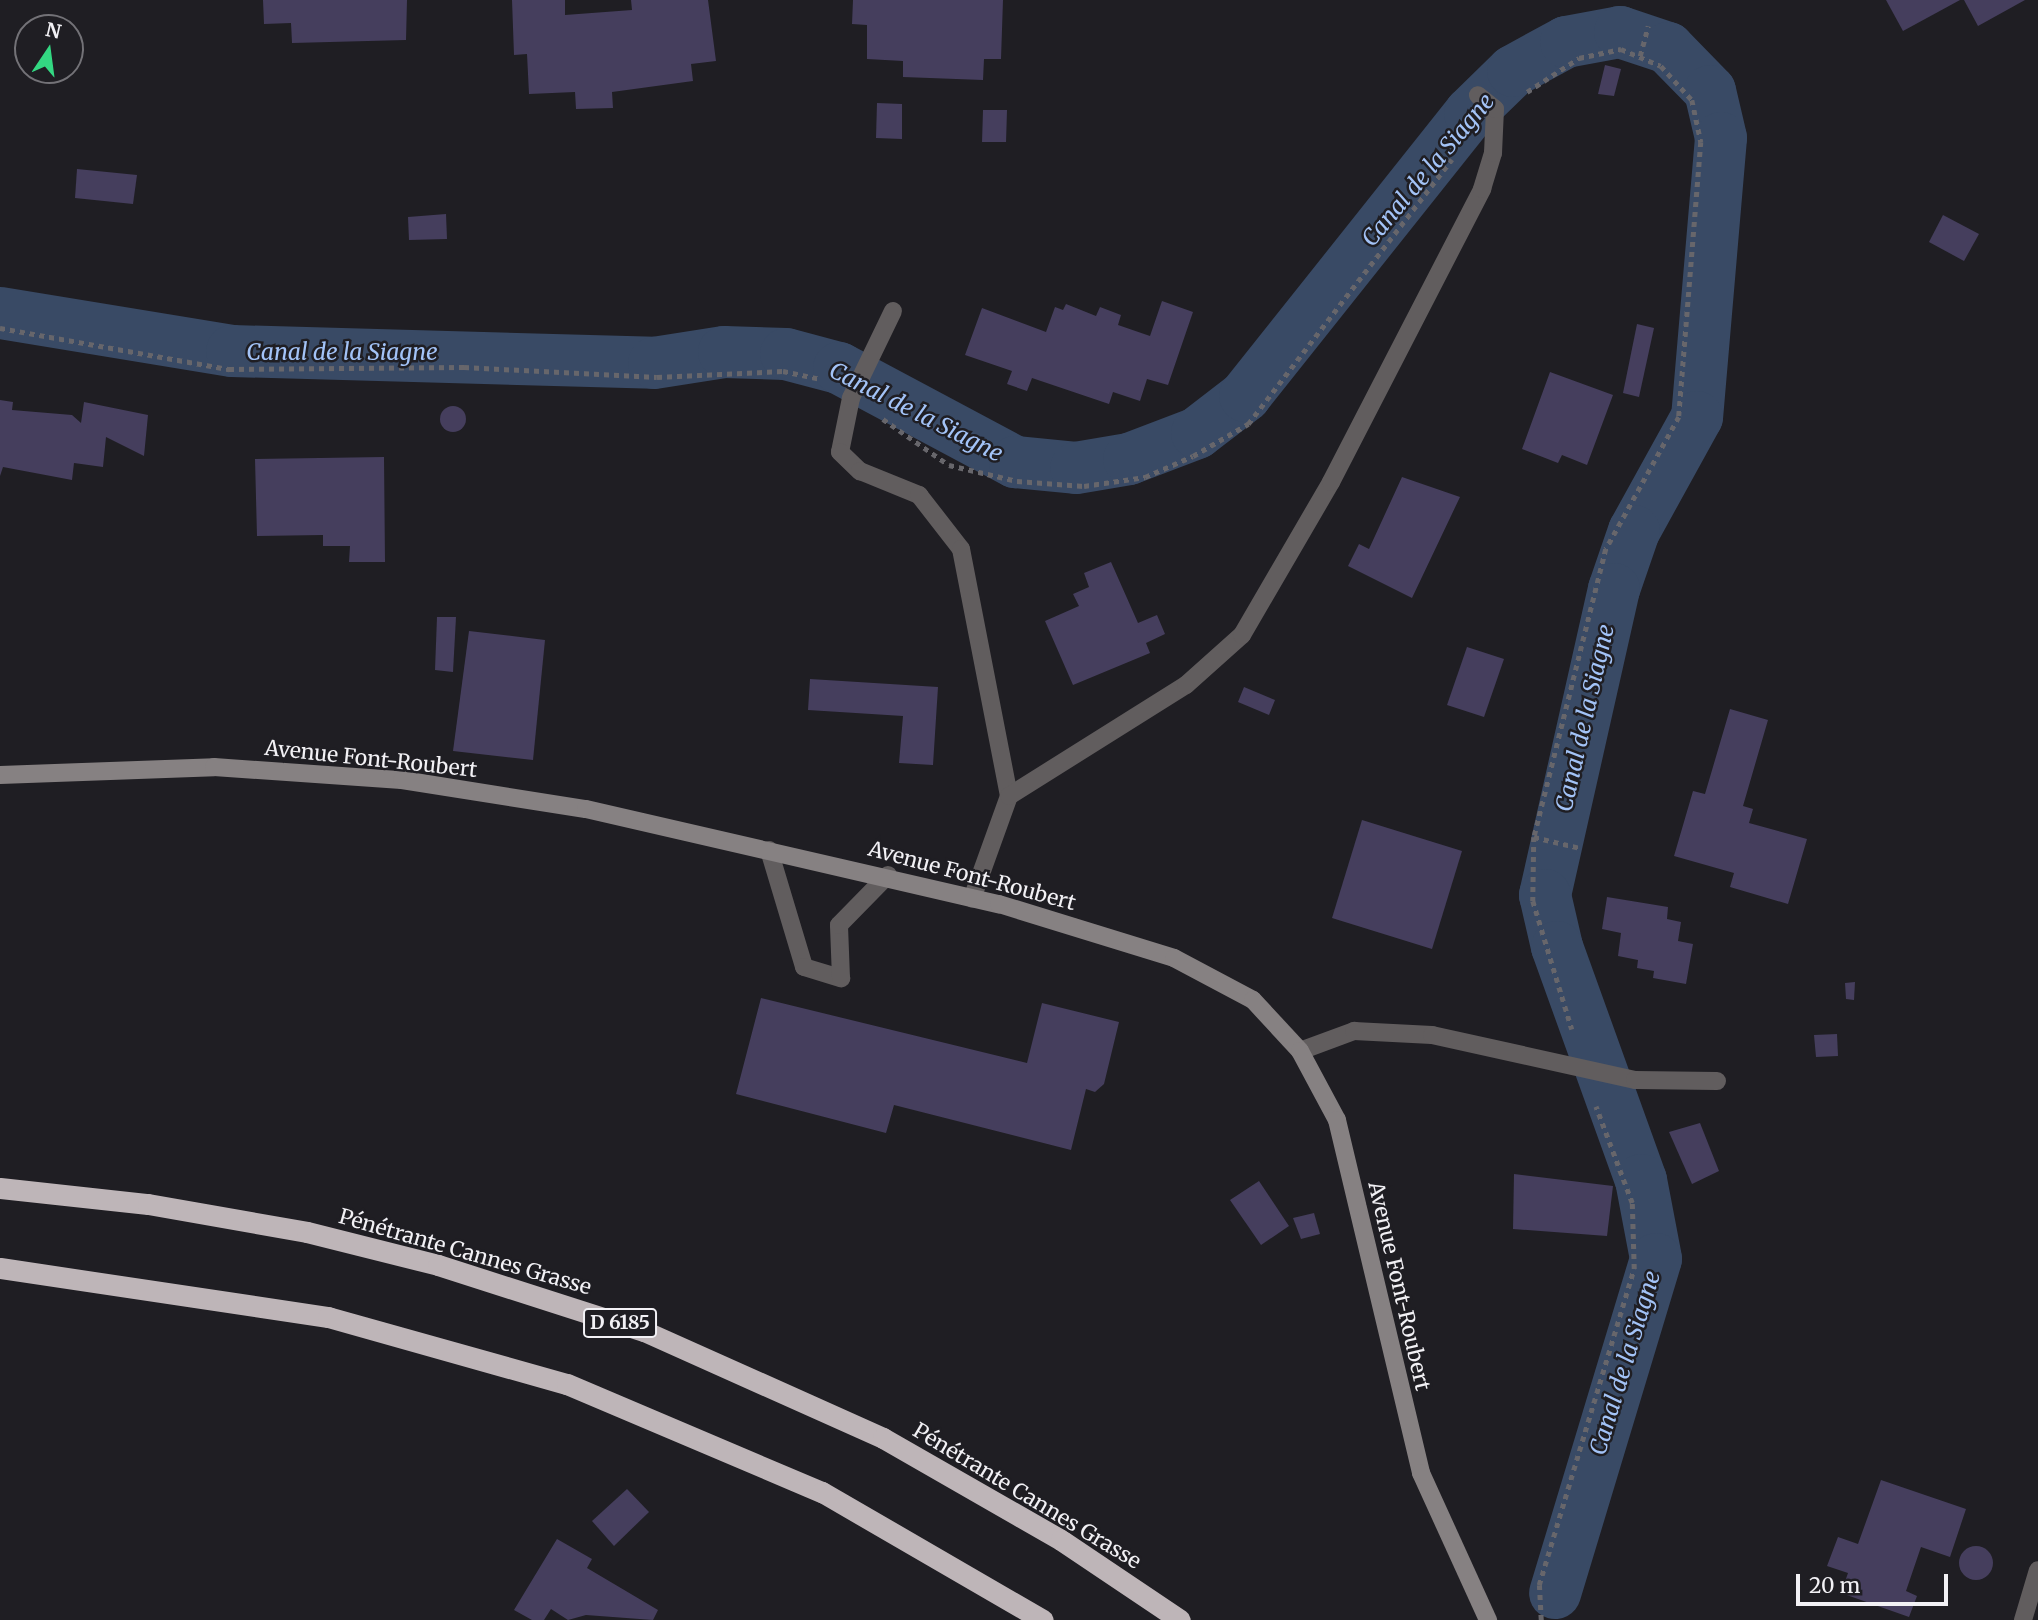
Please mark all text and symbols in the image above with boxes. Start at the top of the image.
north arrow [14,14,84,84]
text: N [43,17,63,44]
water label: Canal de la Siagne [1356,88,1500,252]
water label: Canal de la Siagne [246,338,438,366]
water label: Canal de la Siagne [824,356,1008,468]
water label: Canal de la Siagne [1550,622,1620,814]
street label: Avenue Font-Roubert [263,735,479,783]
street label: Avenue Font-Roubert [866,836,1078,916]
street label: Avenue Font-Roubert [1363,1179,1435,1393]
street label: Pénétrante Cannes Grasse [336,1204,594,1300]
water label: Canal de la Siagne [1584,1267,1666,1459]
road number: D 6185 [582,1308,658,1338]
street label: Pénétrante Cannes Grasse [908,1418,1146,1574]
scale bar [1800,1560,1952,1604]
text: 20 m [1809,1572,1860,1599]

